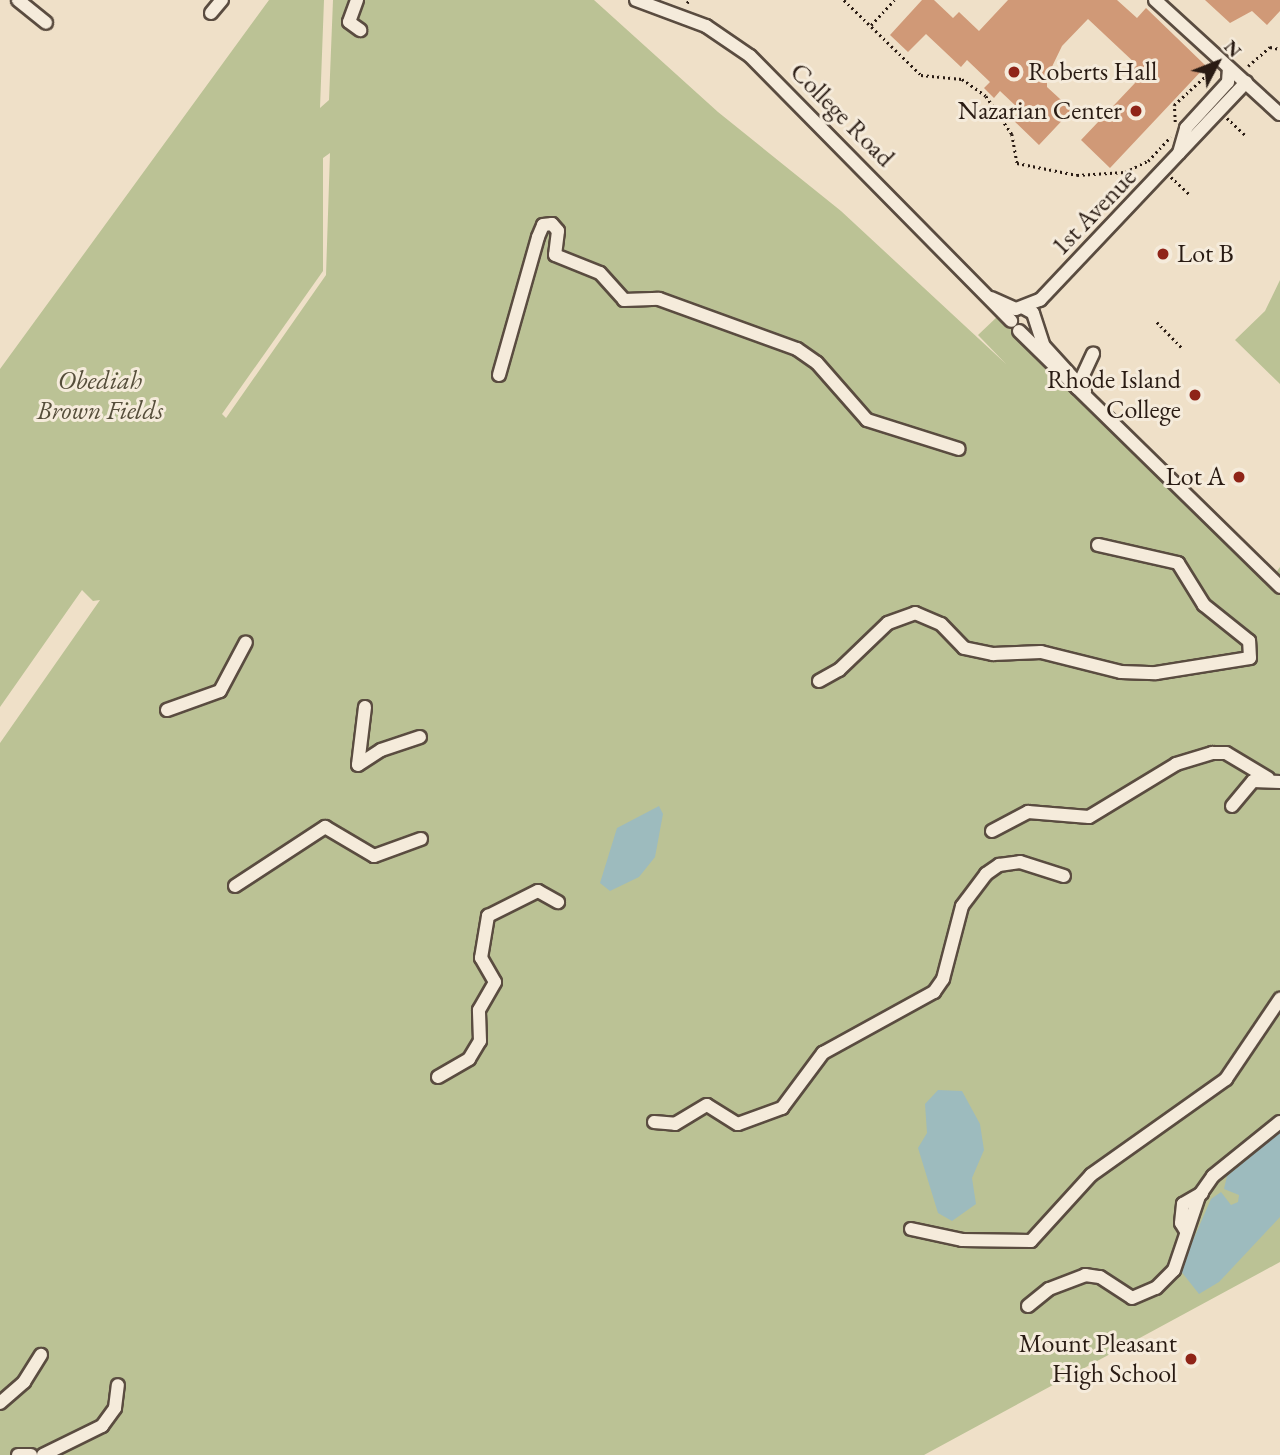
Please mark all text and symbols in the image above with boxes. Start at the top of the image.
north arrow [1182,28,1252,98]
text: N [1219,35,1247,63]
street label: College Road [783,56,901,174]
place label: Roberts Hall [1028,56,1157,88]
marker: Roberts Hall [1006,64,1022,80]
place label: Nazarian Center [958,95,1122,127]
marker: Nazarian Center [1128,103,1144,119]
street label: 1st Avenue [1045,162,1143,262]
place label: Lot B [1177,238,1234,270]
marker: Lot B [1155,246,1171,262]
place label: Rhode Island College [1047,364,1181,426]
park label: Obediah Brown Fields [37,365,163,426]
marker: Rhode Island College [1187,387,1203,403]
place label: Lot A [1166,461,1225,493]
marker: Lot A [1231,469,1247,485]
place label: Mount Pleasant High School [1019,1328,1177,1390]
marker: Mount Pleasant High School [1183,1351,1199,1367]

